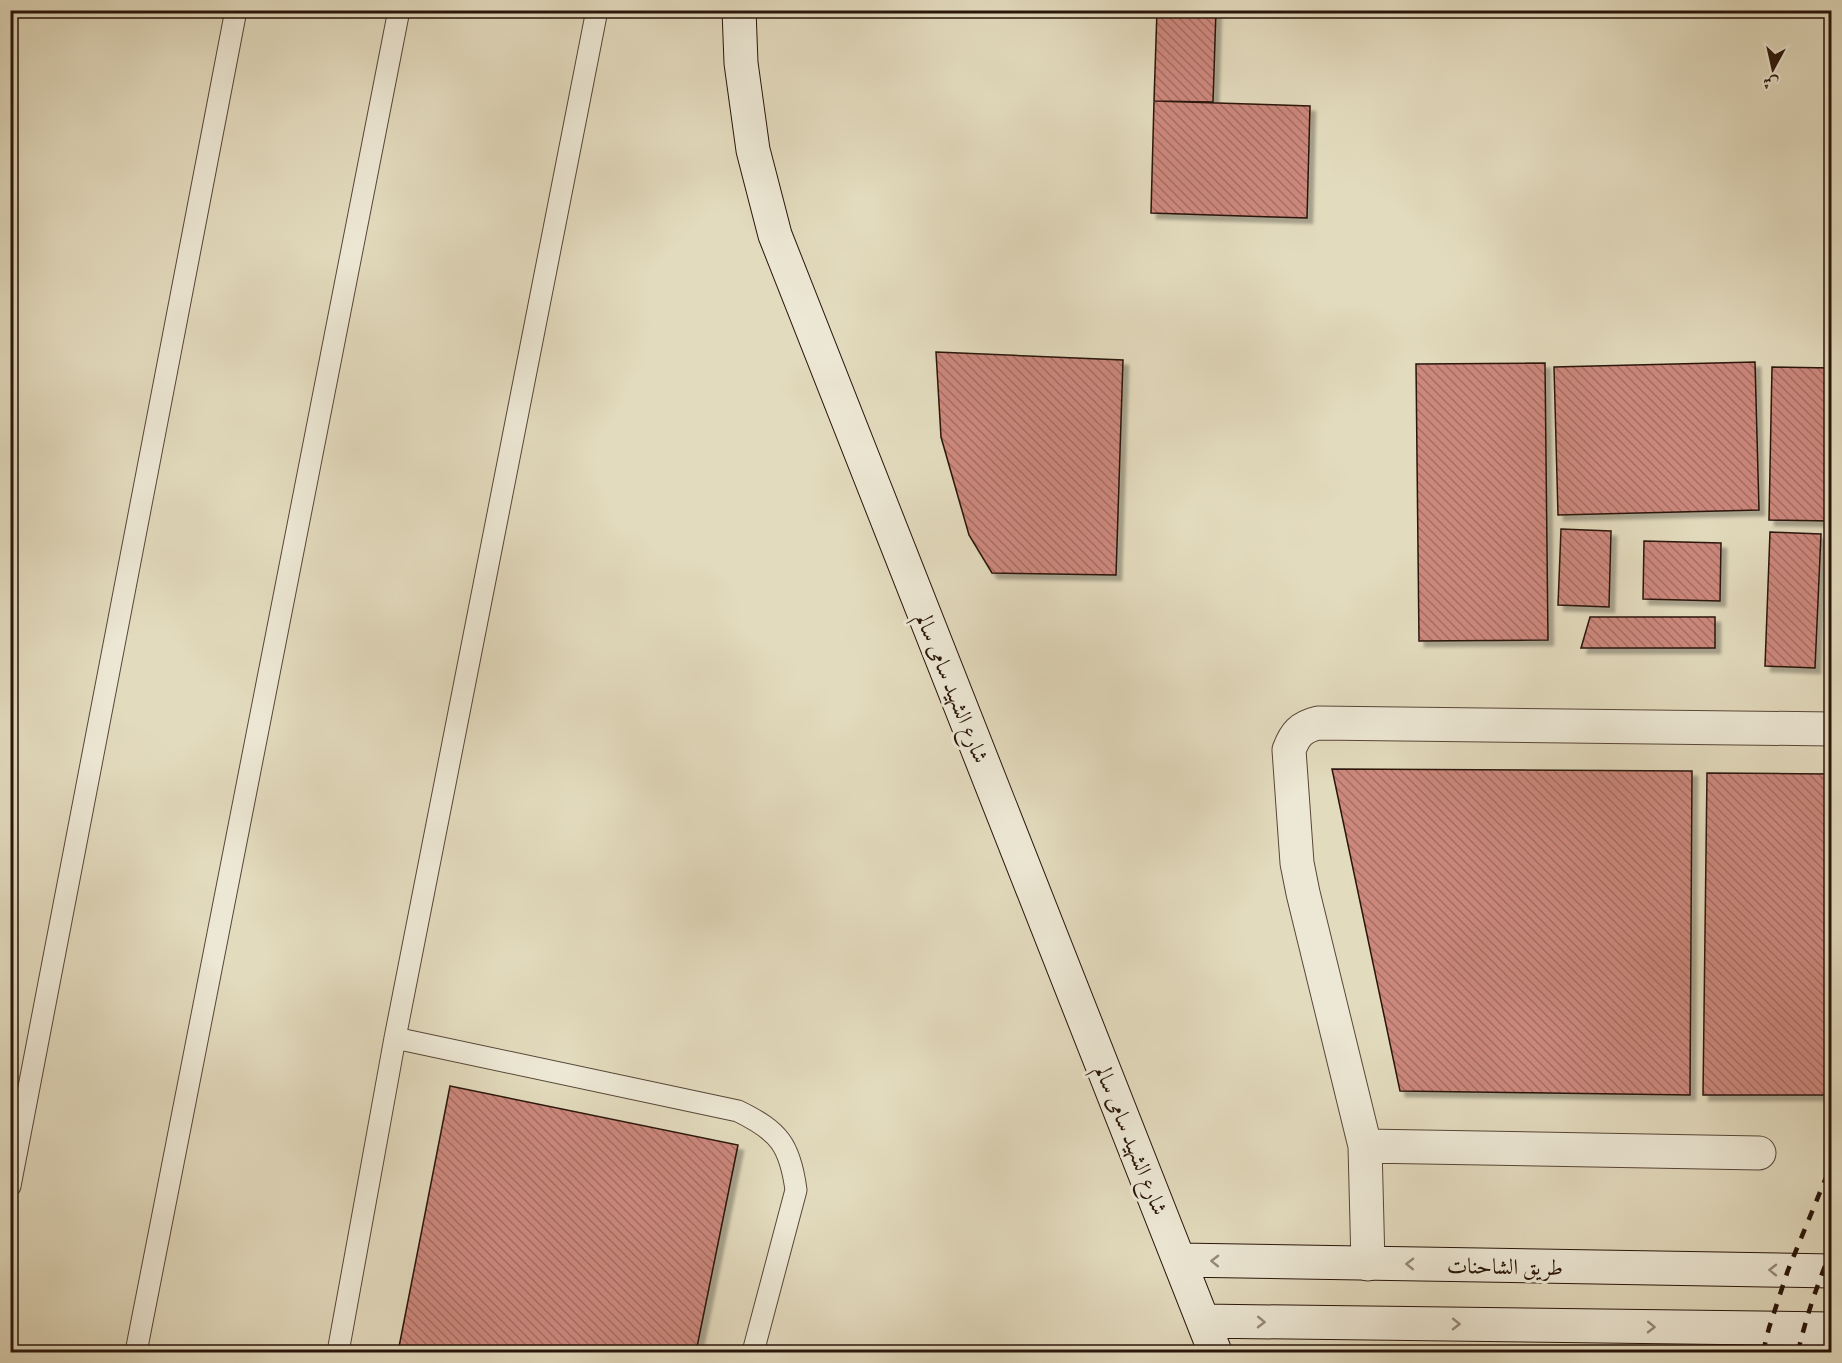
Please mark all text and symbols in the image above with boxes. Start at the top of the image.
north arrow [1743,39,1803,99]
text: ش [1762,73,1780,94]
street label: شارع الشهيد سامى سالم [905,609,995,769]
street label: شارع الشهيد سامى سالم [1084,1061,1174,1221]
street label: طريق الشاحنات [1447,1252,1563,1282]
one-way arrow [1211,1255,1220,1267]
one-way arrow [1406,1258,1415,1271]
one-way arrow [1769,1264,1778,1276]
one-way arrow [1257,1316,1266,1328]
one-way arrow [1452,1318,1461,1330]
one-way arrow [1647,1320,1656,1333]

